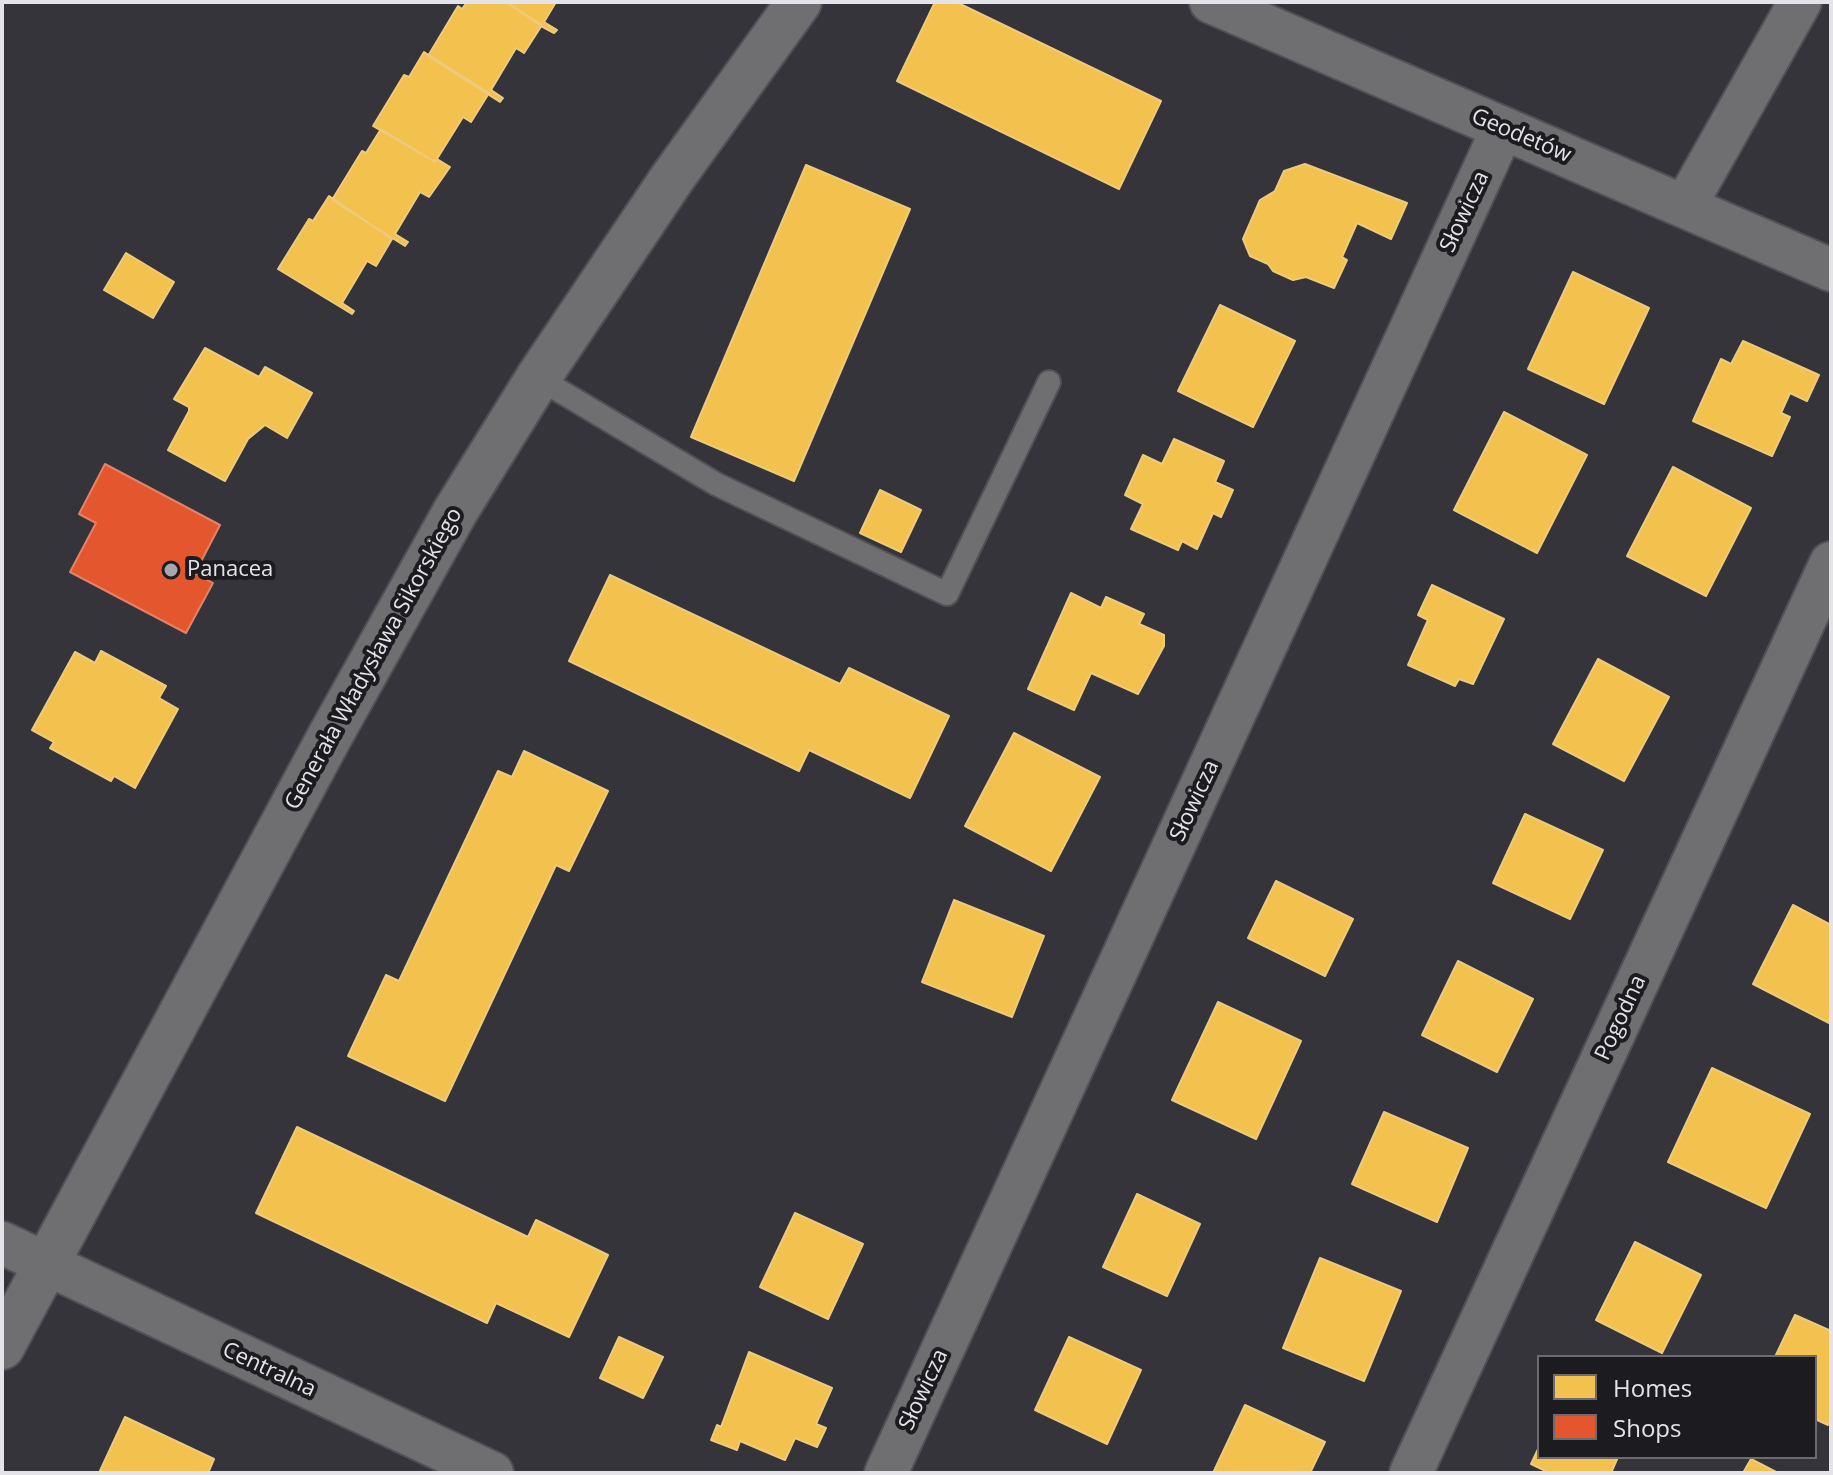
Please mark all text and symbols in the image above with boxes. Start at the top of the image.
street label: Geodetów [1467,103,1575,169]
street label: Słowicza [1435,167,1495,257]
street label: Generała Władysława Sikorskiego [280,503,468,815]
place label: Panacea [187,557,273,583]
marker: Panacea [162,561,180,579]
street label: Słowicza [1165,756,1225,846]
street label: Pogodna [1590,971,1652,1065]
street label: Centralna [218,1337,320,1403]
street label: Słowicza [894,1345,954,1435]
legend [1537,1355,1817,1459]
text: Homes [1613,1371,1692,1404]
text: Shops [1613,1411,1681,1444]

